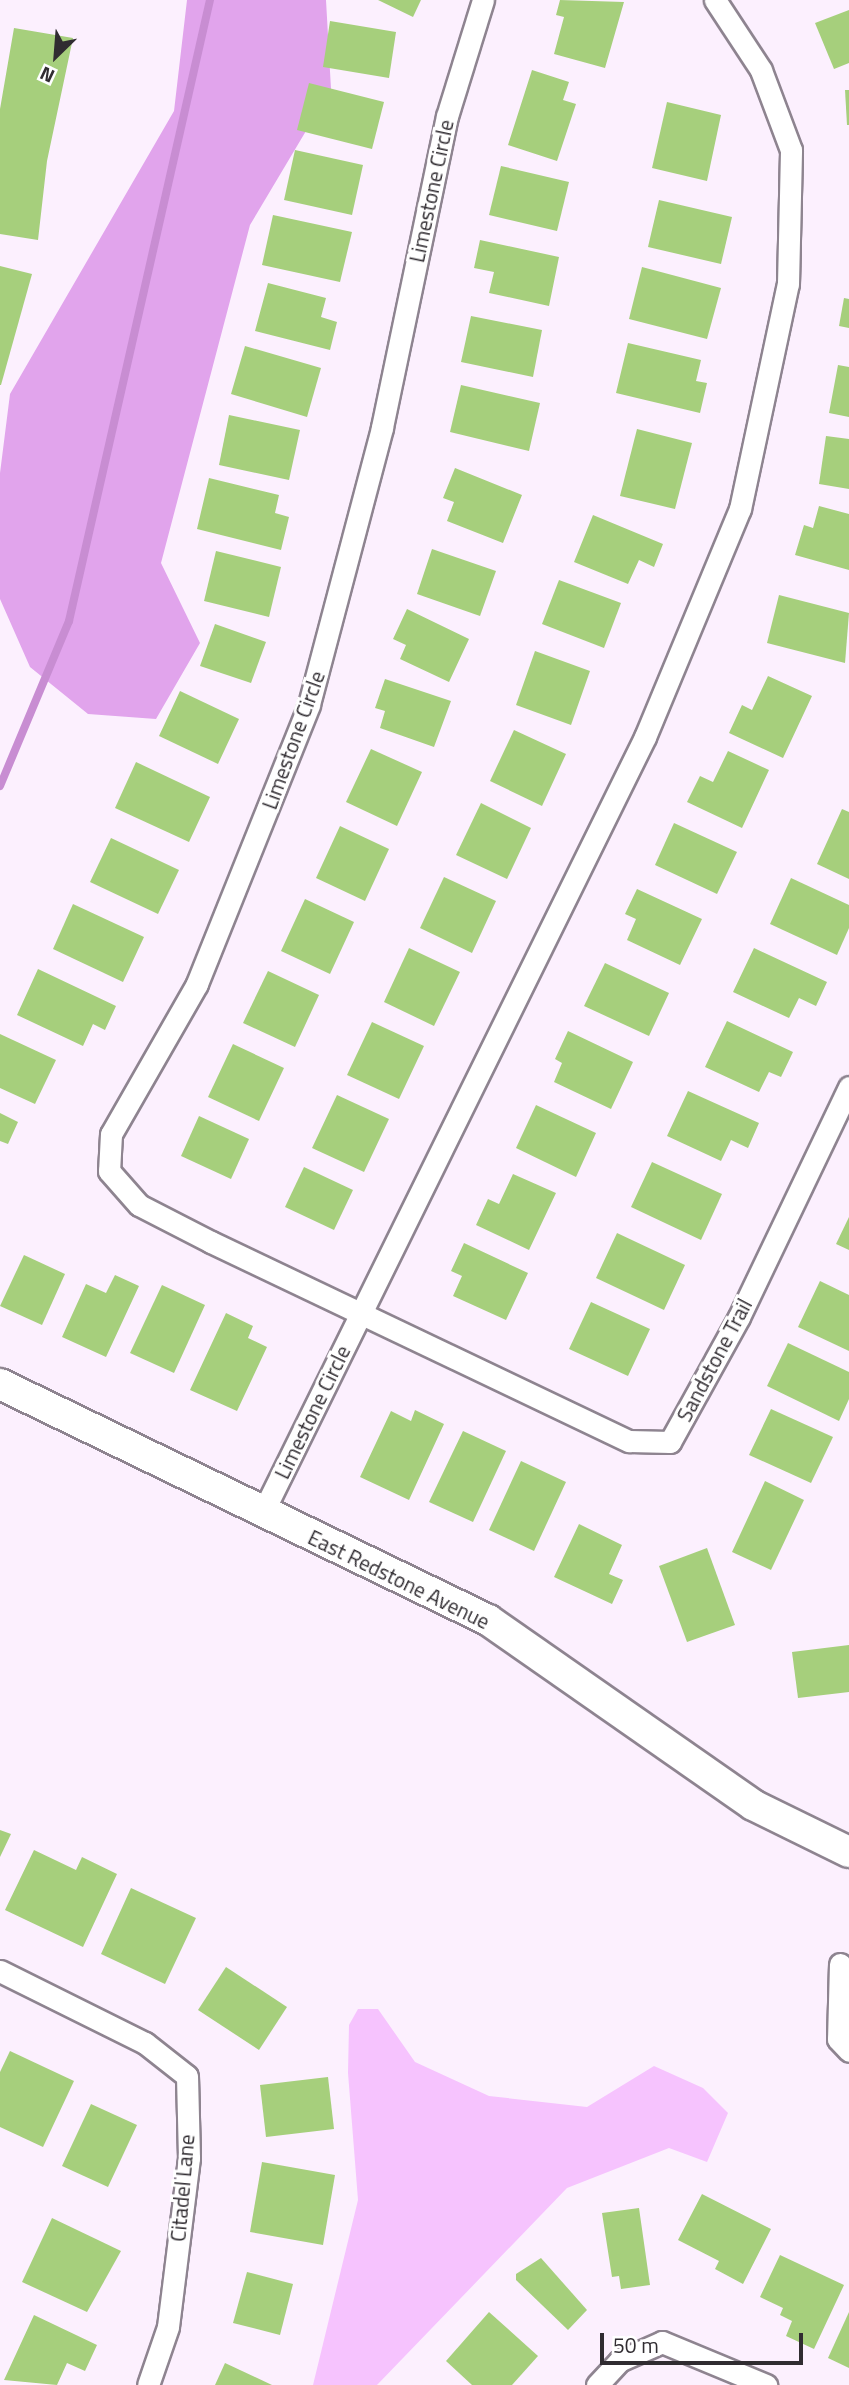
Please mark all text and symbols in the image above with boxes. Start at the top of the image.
north arrow [21,21,91,91]
text: N [35,60,59,91]
street label: Limestone Circle [404,117,458,265]
street label: Limestone Circle [256,667,330,813]
street label: Sandstone Trail [671,1294,757,1426]
street label: Limestone Circle [269,1341,355,1483]
street label: East Redstone Avenue [304,1524,494,1634]
street label: Citadel Lane [165,2133,199,2243]
scale bar [604,2318,807,2362]
text: 50 m [613,2329,659,2361]

